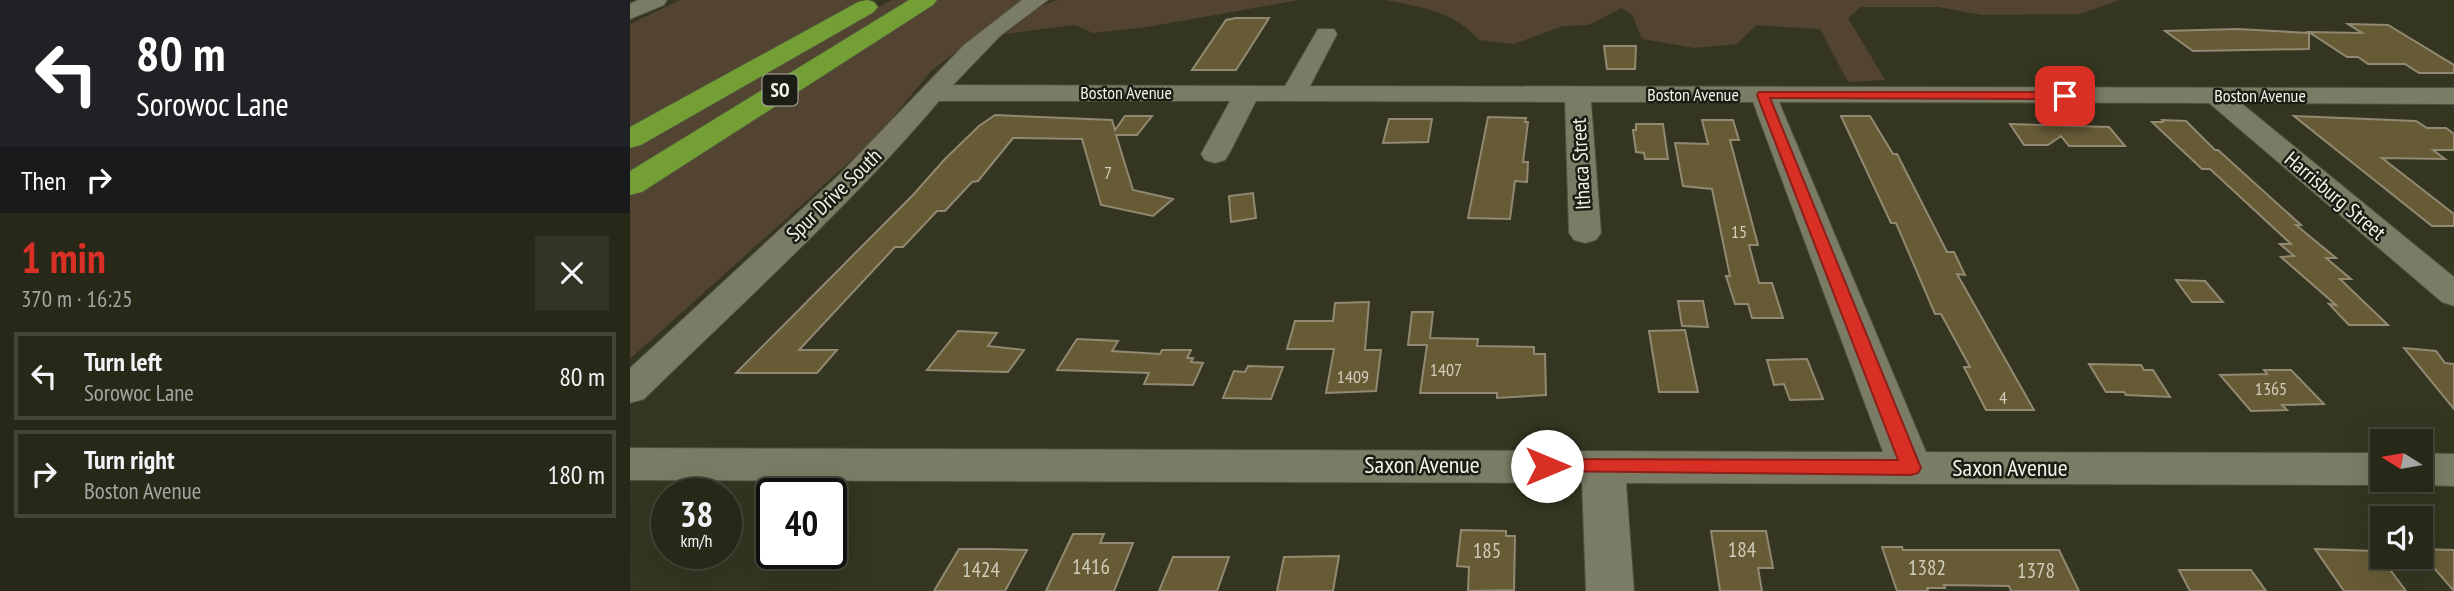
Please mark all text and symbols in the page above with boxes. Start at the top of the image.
text: 80 m [136,21,225,85]
icon: left [21,28,112,119]
pin [2035,66,2095,126]
road number: SO [762,74,798,106]
icon: arrive [2046,77,2084,115]
street label: Boston Avenue [1080,81,1172,104]
text: Sorowoc Lane [136,83,289,125]
street label: Boston Avenue [1647,83,1739,106]
street label: Boston Avenue [2214,84,2306,107]
street label: Ithaca Street [1565,117,1596,211]
street label: Spur Drive South [780,142,887,247]
street label: Harrisburg Street [2279,145,2392,246]
icon: right [80,161,118,199]
house number: 7 [1104,161,1112,184]
text: Then [21,164,66,197]
house number: 15 [1731,220,1747,243]
text: 1 min [21,230,106,285]
button: close [535,236,609,310]
text: 370 m · 16:25 [21,284,133,313]
text: Turn left [84,345,162,378]
icon: left [25,357,63,395]
house number: 1407 [1430,358,1462,381]
text: 80 m [559,360,605,393]
house number: 1409 [1337,365,1369,388]
house number: 1365 [2255,377,2287,400]
text: Sorowoc Lane [84,378,194,407]
house number: 4 [1999,386,2007,409]
position arrow [1510,429,1584,503]
north arrow [2370,429,2432,492]
map controls [2370,429,2433,569]
text: Turn right [84,443,175,476]
street label: Saxon Avenue [1364,449,1480,480]
street label: Saxon Avenue [1952,452,2068,483]
icon: right [25,455,63,493]
text: 180 m [547,458,605,491]
text: Boston Avenue [84,476,201,505]
speed limit sign: 40 [756,478,847,569]
text: 38 [680,491,713,537]
button: sound [2370,506,2433,569]
text: km/h [681,529,712,552]
house number: 184 [1728,536,1757,563]
house number: 185 [1473,537,1501,564]
house number: 1416 [1072,553,1110,580]
house number: 1382 [1908,554,1946,581]
house number: 1424 [962,556,1000,583]
house number: 1378 [2017,557,2055,584]

